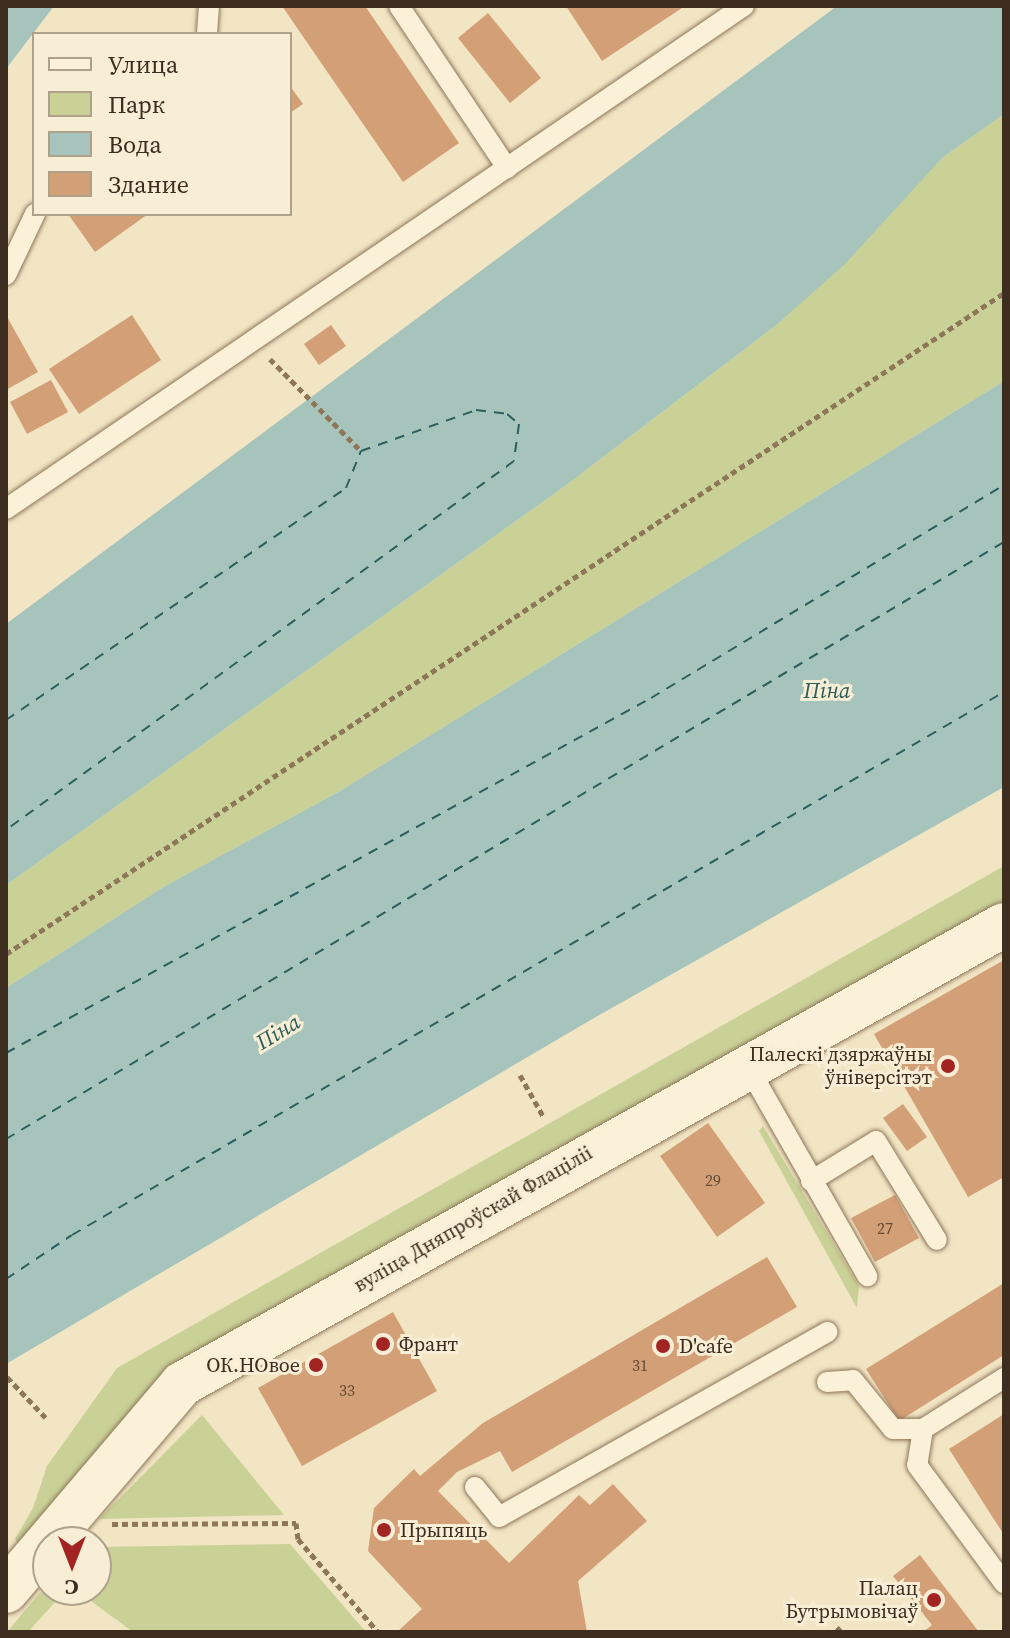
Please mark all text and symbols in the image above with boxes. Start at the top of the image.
legend [32,32,292,216]
text: Улица [108,48,178,81]
text: Парк [108,88,165,121]
text: Вода [108,128,162,161]
text: Здание [108,168,189,201]
water label: Піна [804,678,850,704]
water label: Піна [251,1009,305,1055]
place label: Палескі дзяржаўны ўніверсітэт [749,1042,932,1089]
marker: Палескі дзяржаўны ўніверсітэт [939,1057,957,1075]
street label: вуліца Дняпроўскай Флаціліі [349,1141,597,1297]
house number: 29 [705,1170,721,1190]
house number: 27 [877,1218,893,1238]
place label: Франт [399,1332,458,1356]
place label: D'cafe [679,1334,733,1358]
marker: Франт [374,1335,392,1353]
marker: D'cafe [654,1337,672,1355]
place label: ОК.НОвое [206,1353,300,1377]
house number: 31 [632,1355,648,1375]
marker: ОК.НОвое [307,1356,325,1374]
house number: 33 [339,1380,355,1400]
place label: Прыпяць [400,1518,487,1542]
marker: Прыпяць [375,1521,393,1539]
north arrow [32,1526,112,1606]
text: С [65,1573,79,1603]
place label: Палац Бутрымовічаў [785,1576,918,1623]
marker: Палац Бутрымовічаў [925,1591,943,1609]

